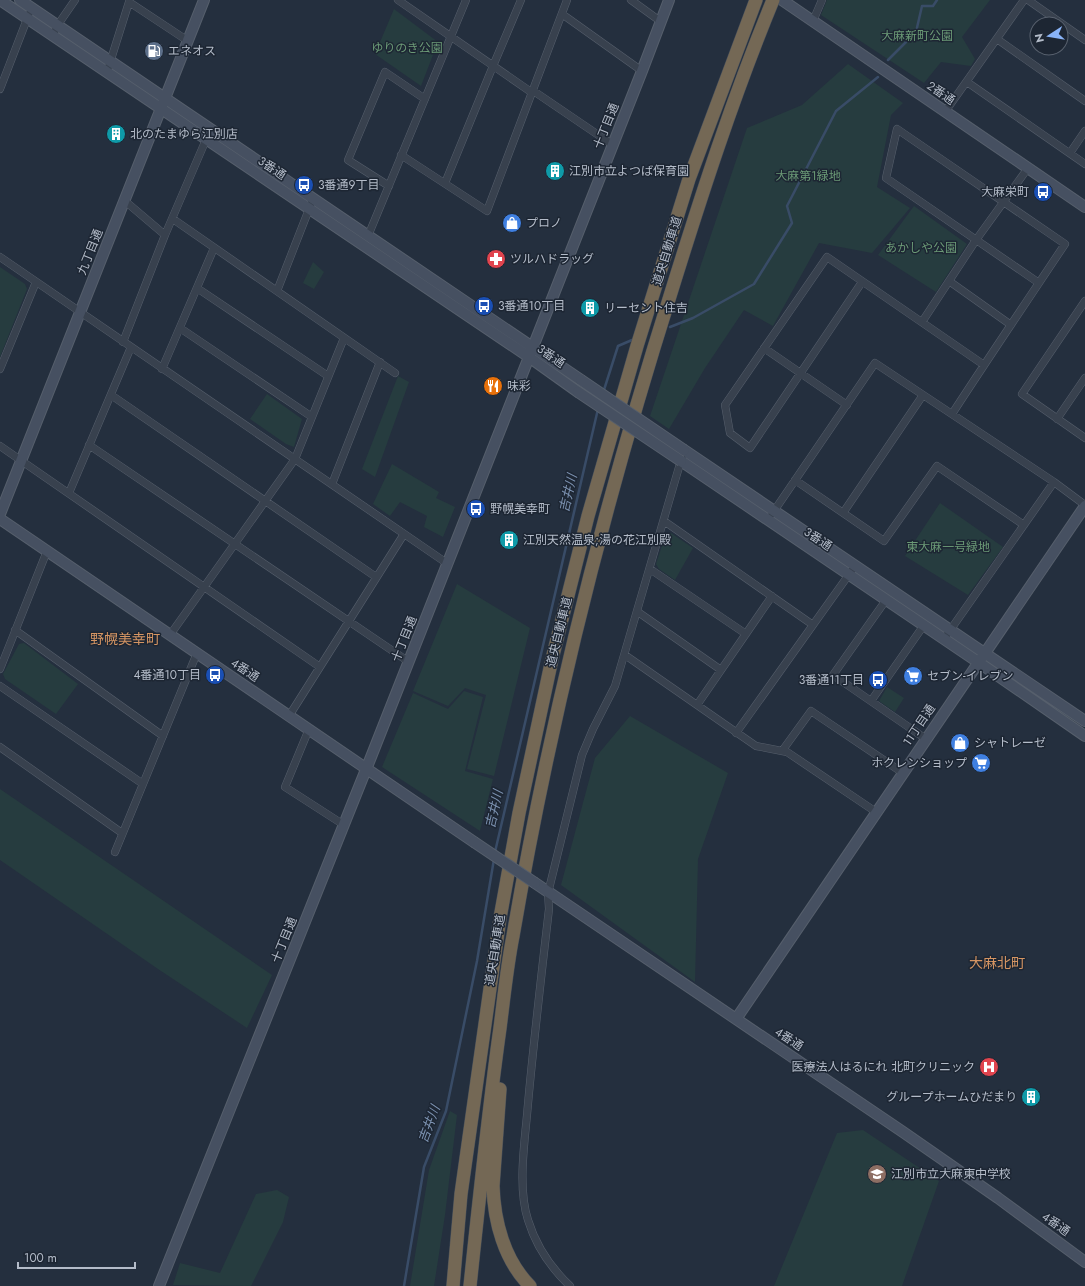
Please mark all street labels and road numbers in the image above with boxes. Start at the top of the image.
street label: 2番通 [923,77,959,109]
street label: 十丁目通 [589,100,623,152]
street label: 3番通 [254,152,290,184]
street label: 道央自動車道 [648,214,686,288]
street label: 九丁目通 [73,226,107,278]
street label: 3番通 [533,340,569,372]
street label: 3番通 [800,523,836,555]
street label: 道央自動車道 [542,595,576,669]
street label: 十丁目通 [387,613,421,665]
street label: 4番通 [227,654,263,686]
street label: 11丁目通 [898,701,940,749]
street label: 道央自動車道 [480,913,510,987]
street label: 十丁目通 [267,914,301,966]
street label: 4番通 [771,1023,807,1055]
street label: 4番通 [1038,1208,1074,1240]

